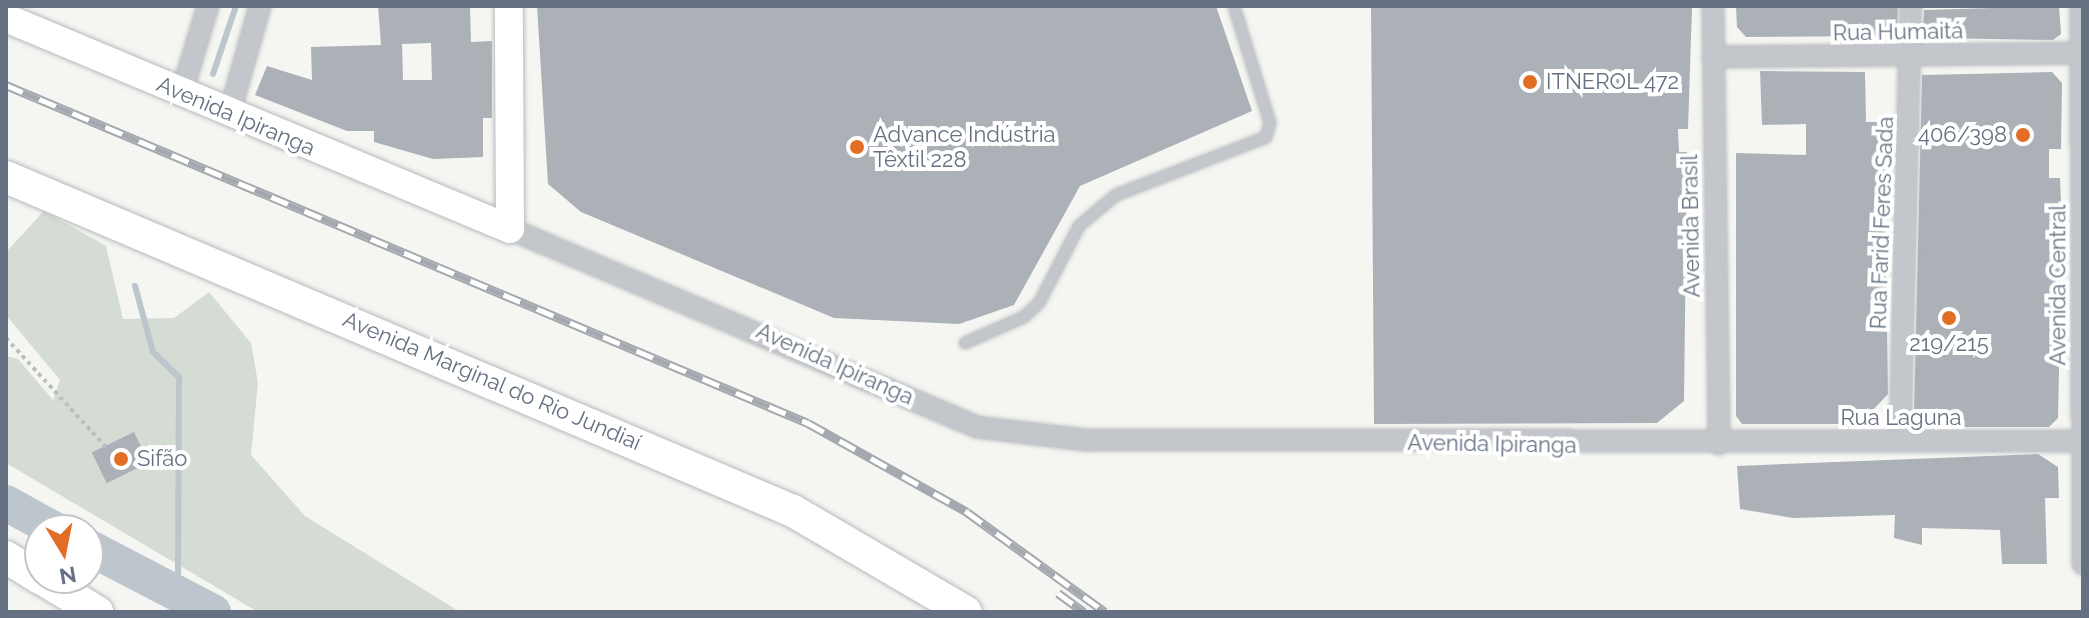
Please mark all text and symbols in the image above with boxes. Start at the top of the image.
street label: Rua Humaitá [1833,18,1963,46]
place label: ITNEROL 472 [1546,69,1680,95]
street label: Avenida Ipiranga [153,71,319,161]
marker: ITNEROL 472 [1521,73,1539,91]
street label: Rua Farid Feres Sada [1865,116,1899,330]
place label: Advance Indústria Têxtil 228 [873,121,1056,172]
place label: 406/398 [1918,122,2007,148]
marker: 406/398 [2014,126,2032,144]
marker: Advance Indústria Têxtil 228 [848,138,866,156]
street label: Avenida Brasil [1677,154,1705,298]
street label: Avenida Central [2045,204,2071,366]
street label: Avenida Marginal do Rio Jundiaí [338,306,646,456]
marker: 219/215 [1940,309,1958,327]
street label: Avenida Ipiranga [752,318,918,410]
place label: 219/215 [1909,331,1989,357]
street label: Rua Laguna [1840,405,1962,431]
street label: Avenida Ipiranga [1407,429,1577,459]
place label: Sifão [137,446,187,472]
marker: Sifão [112,450,130,468]
north arrow [24,514,104,594]
text: N [57,561,78,590]

